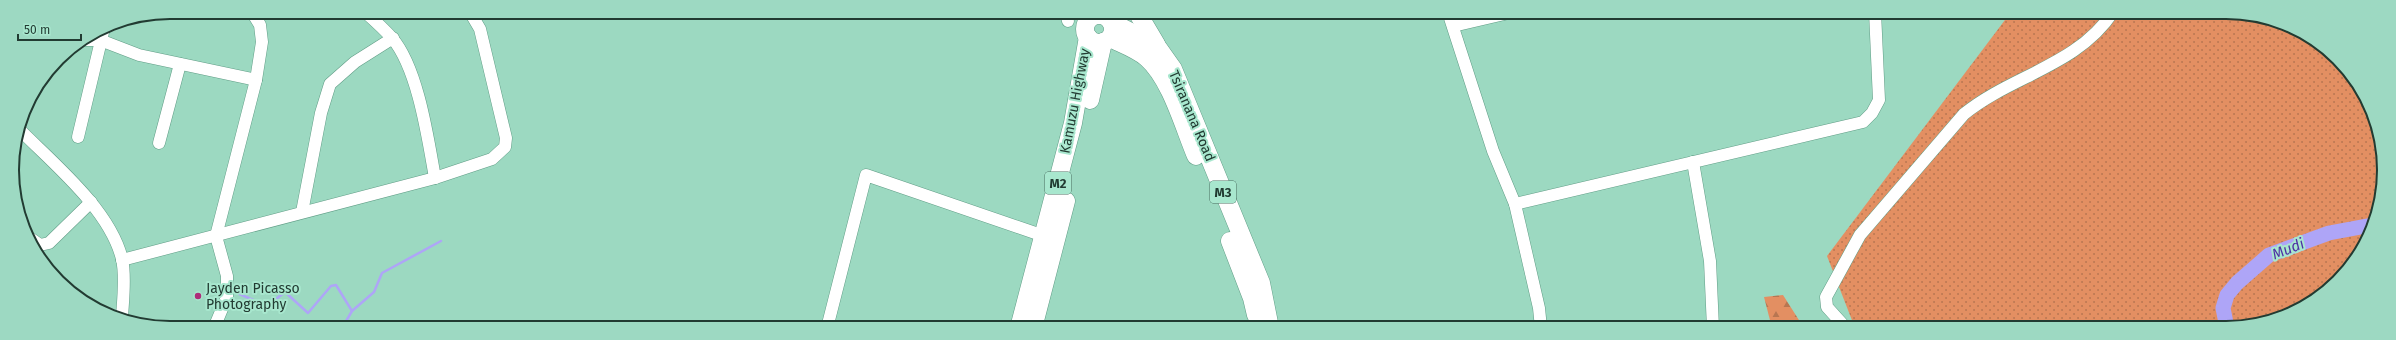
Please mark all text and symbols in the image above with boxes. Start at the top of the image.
scale bar [18,16,81,42]
text: 50 m [24,23,50,37]
street label: Kamuzu Highway [1056,47,1094,155]
street label: Tsiranana Road [1165,68,1219,164]
road number: M2 [1045,172,1071,194]
road number: M3 [1210,181,1236,203]
water label: Mudi [2269,234,2307,264]
place label: Jayden Picasso Photography [206,280,300,313]
marker: Jayden Picasso Photography [193,291,203,301]

